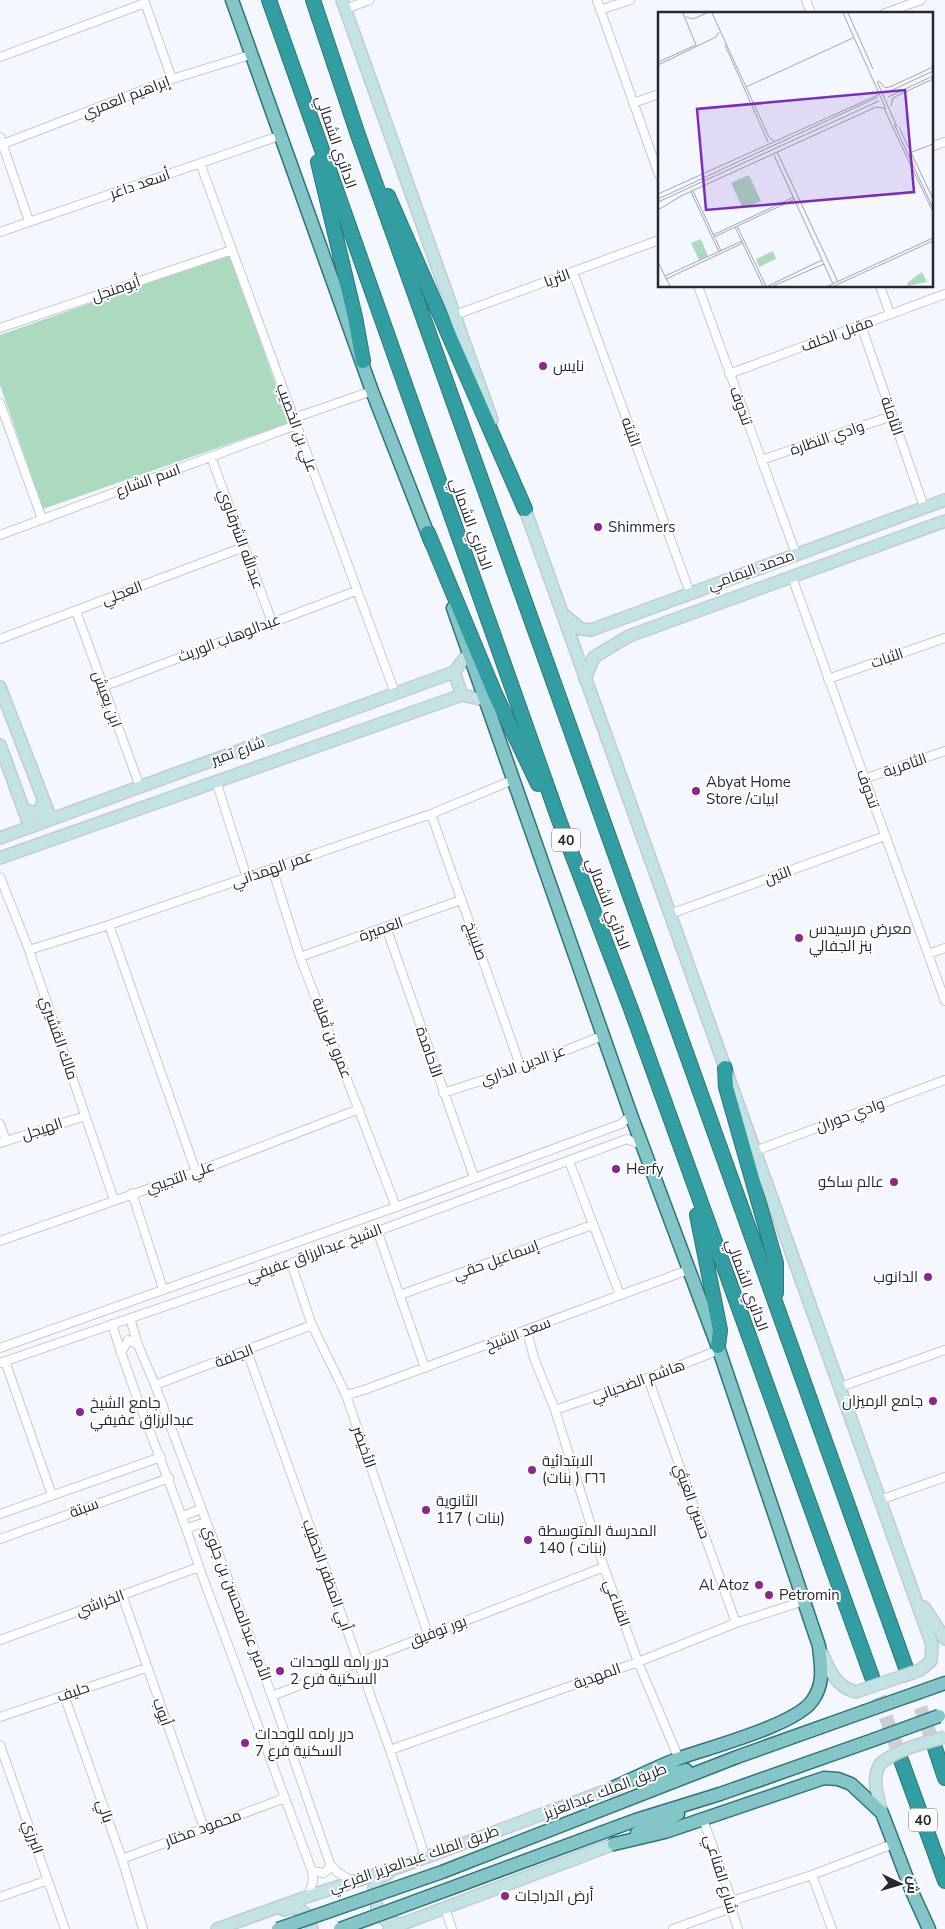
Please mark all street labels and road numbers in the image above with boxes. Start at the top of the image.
street label: إبراهيم العمري [79,71,173,125]
street label: الدائري الشمالي [309,93,361,192]
street label: أسعد داغر [106,164,173,204]
street label: الثريا [541,264,573,292]
street label: أبومنجل [89,271,143,307]
street label: مقبل الخلف [798,312,876,356]
street label: علي بن الخصيب [270,381,322,476]
street label: تندوف [725,384,757,428]
street label: الثاملة [876,394,908,438]
street label: الثبته [616,414,646,450]
street label: وادي النظارة [787,416,868,462]
street label: اسم الشارع [113,459,184,502]
street label: الدائري الشمالي [443,475,497,574]
street label: عبدالله الشرقاوي [212,486,268,593]
street label: محمد اليمامي [705,545,798,597]
street label: العجلي [99,576,146,612]
street label: عبدالوهاب الوريث [175,609,283,667]
street label: الثبات [868,643,906,673]
street label: ابن يعيش [88,668,126,730]
street label: شارع تمير [207,732,268,771]
street label: الثامرية [880,748,930,782]
street label: تندوف [852,767,884,811]
road number: 40 [552,828,580,852]
street label: عمر الهمذاني [229,846,316,894]
street label: الدائري الشمالي [579,855,635,954]
street label: التين [762,861,794,889]
street label: العميرة [356,912,406,946]
street label: صليبيخ [459,919,492,963]
street label: مالك القشيري [33,993,83,1083]
street label: عمرو بن ثعلبة [307,995,357,1081]
street label: الأحامدة [411,1024,447,1080]
street label: عز الدين الذاري [478,1040,569,1092]
street label: وادي حوران [813,1093,888,1139]
street label: الهيجل [19,1113,65,1145]
street label: علي التجيبي [143,1156,218,1200]
street label: الشيخ عبدالرزاق عفيفي [243,1219,385,1289]
street label: إسماعيل حقي [450,1235,542,1287]
street label: الدائري الشمالي [719,1236,773,1335]
street label: سعد الشيخ [482,1312,554,1357]
street label: الجلفة [212,1339,256,1373]
street label: هاشم الضحياني [588,1355,688,1409]
street label: الأخيضر [347,1422,380,1471]
street label: حسين الغيثي [667,1461,715,1542]
street label: سبتة [67,1493,101,1523]
street label: أبي المظفر الخطيب [296,1516,357,1634]
street label: الأمير عبدالمحسن بن جلوي [196,1522,276,1684]
street label: القناعي [597,1577,635,1630]
street label: الخراشي [73,1585,128,1623]
street label: بور توفيق [406,1611,470,1651]
street label: المهدية [571,1658,623,1694]
street label: حليف [54,1677,92,1707]
street label: أيوب [148,1695,176,1729]
street label: طريق الملك عبدالعزيز [540,1758,669,1824]
street label: بالي [90,1797,118,1826]
street label: محمود مختار [161,1805,244,1851]
road number: 40 [909,1808,937,1832]
street label: البرزي [16,1817,48,1857]
street label: طريق الملك عبدالعزيز الفرعي [326,1820,502,1899]
street label: شارع القناعي [698,1832,742,1917]

